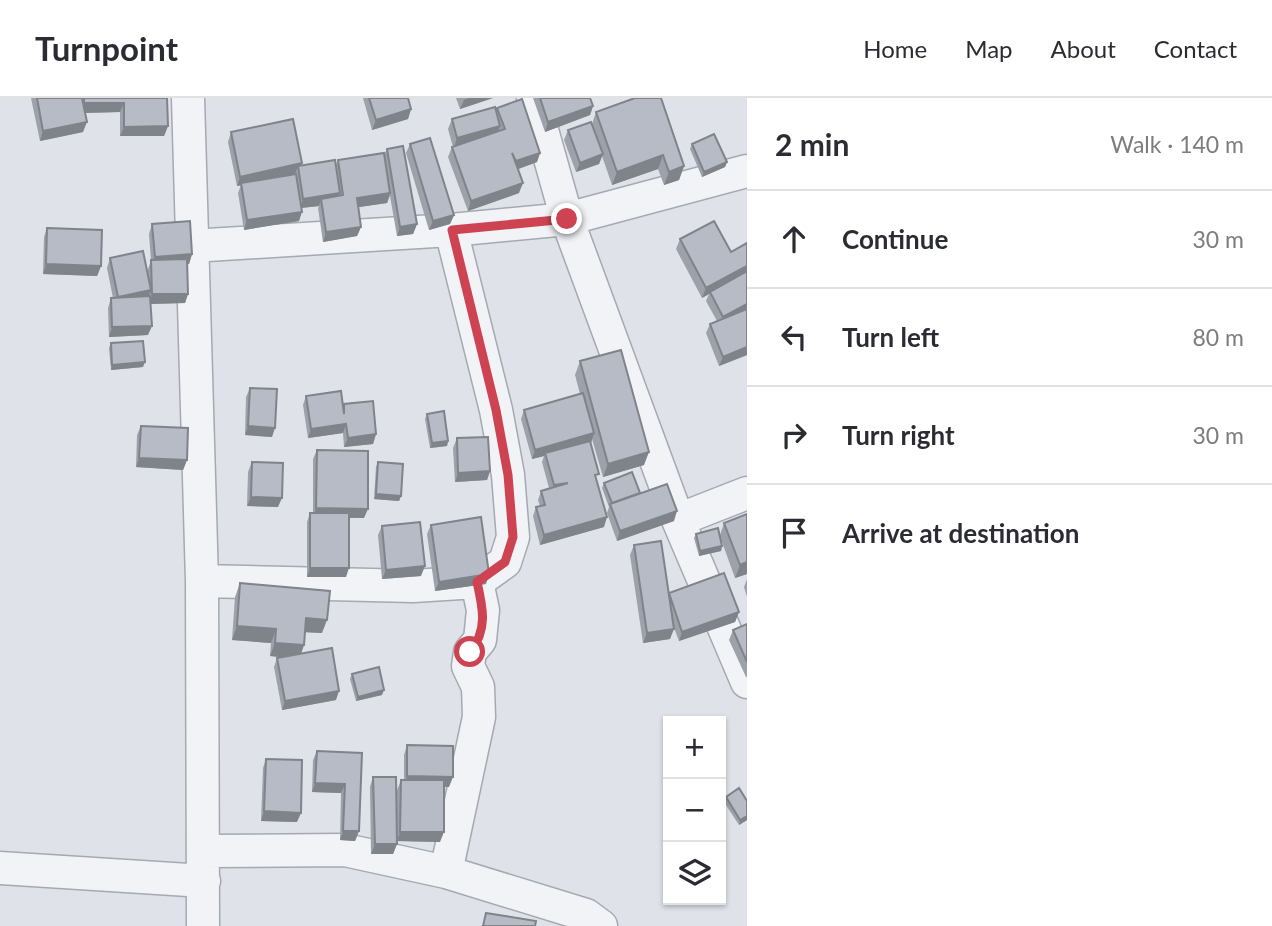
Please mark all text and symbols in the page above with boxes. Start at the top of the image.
text: Turnpoint [35,28,178,68]
text: Home [863,34,927,63]
text: Map [965,34,1013,63]
text: About [1051,34,1116,63]
text: Contact [1154,34,1237,63]
text: 2 min [775,126,849,162]
text: Walk · 140 m [1110,130,1244,158]
route end [551,203,582,234]
icon: ahead [775,220,813,258]
text: Continue [842,223,948,255]
text: 30 m [1193,225,1244,253]
icon: left [775,318,813,356]
text: Turn left [842,321,939,353]
text: 80 m [1193,323,1244,351]
icon: right [775,416,813,454]
text: Turn right [842,419,955,451]
text: 30 m [1193,421,1244,449]
icon: arrive [775,514,813,552]
text: Arrive at destination [842,517,1079,549]
route start [454,636,485,667]
map controls [663,716,726,905]
button: + [663,716,726,779]
button: − [663,779,726,842]
button: layers [663,842,726,905]

